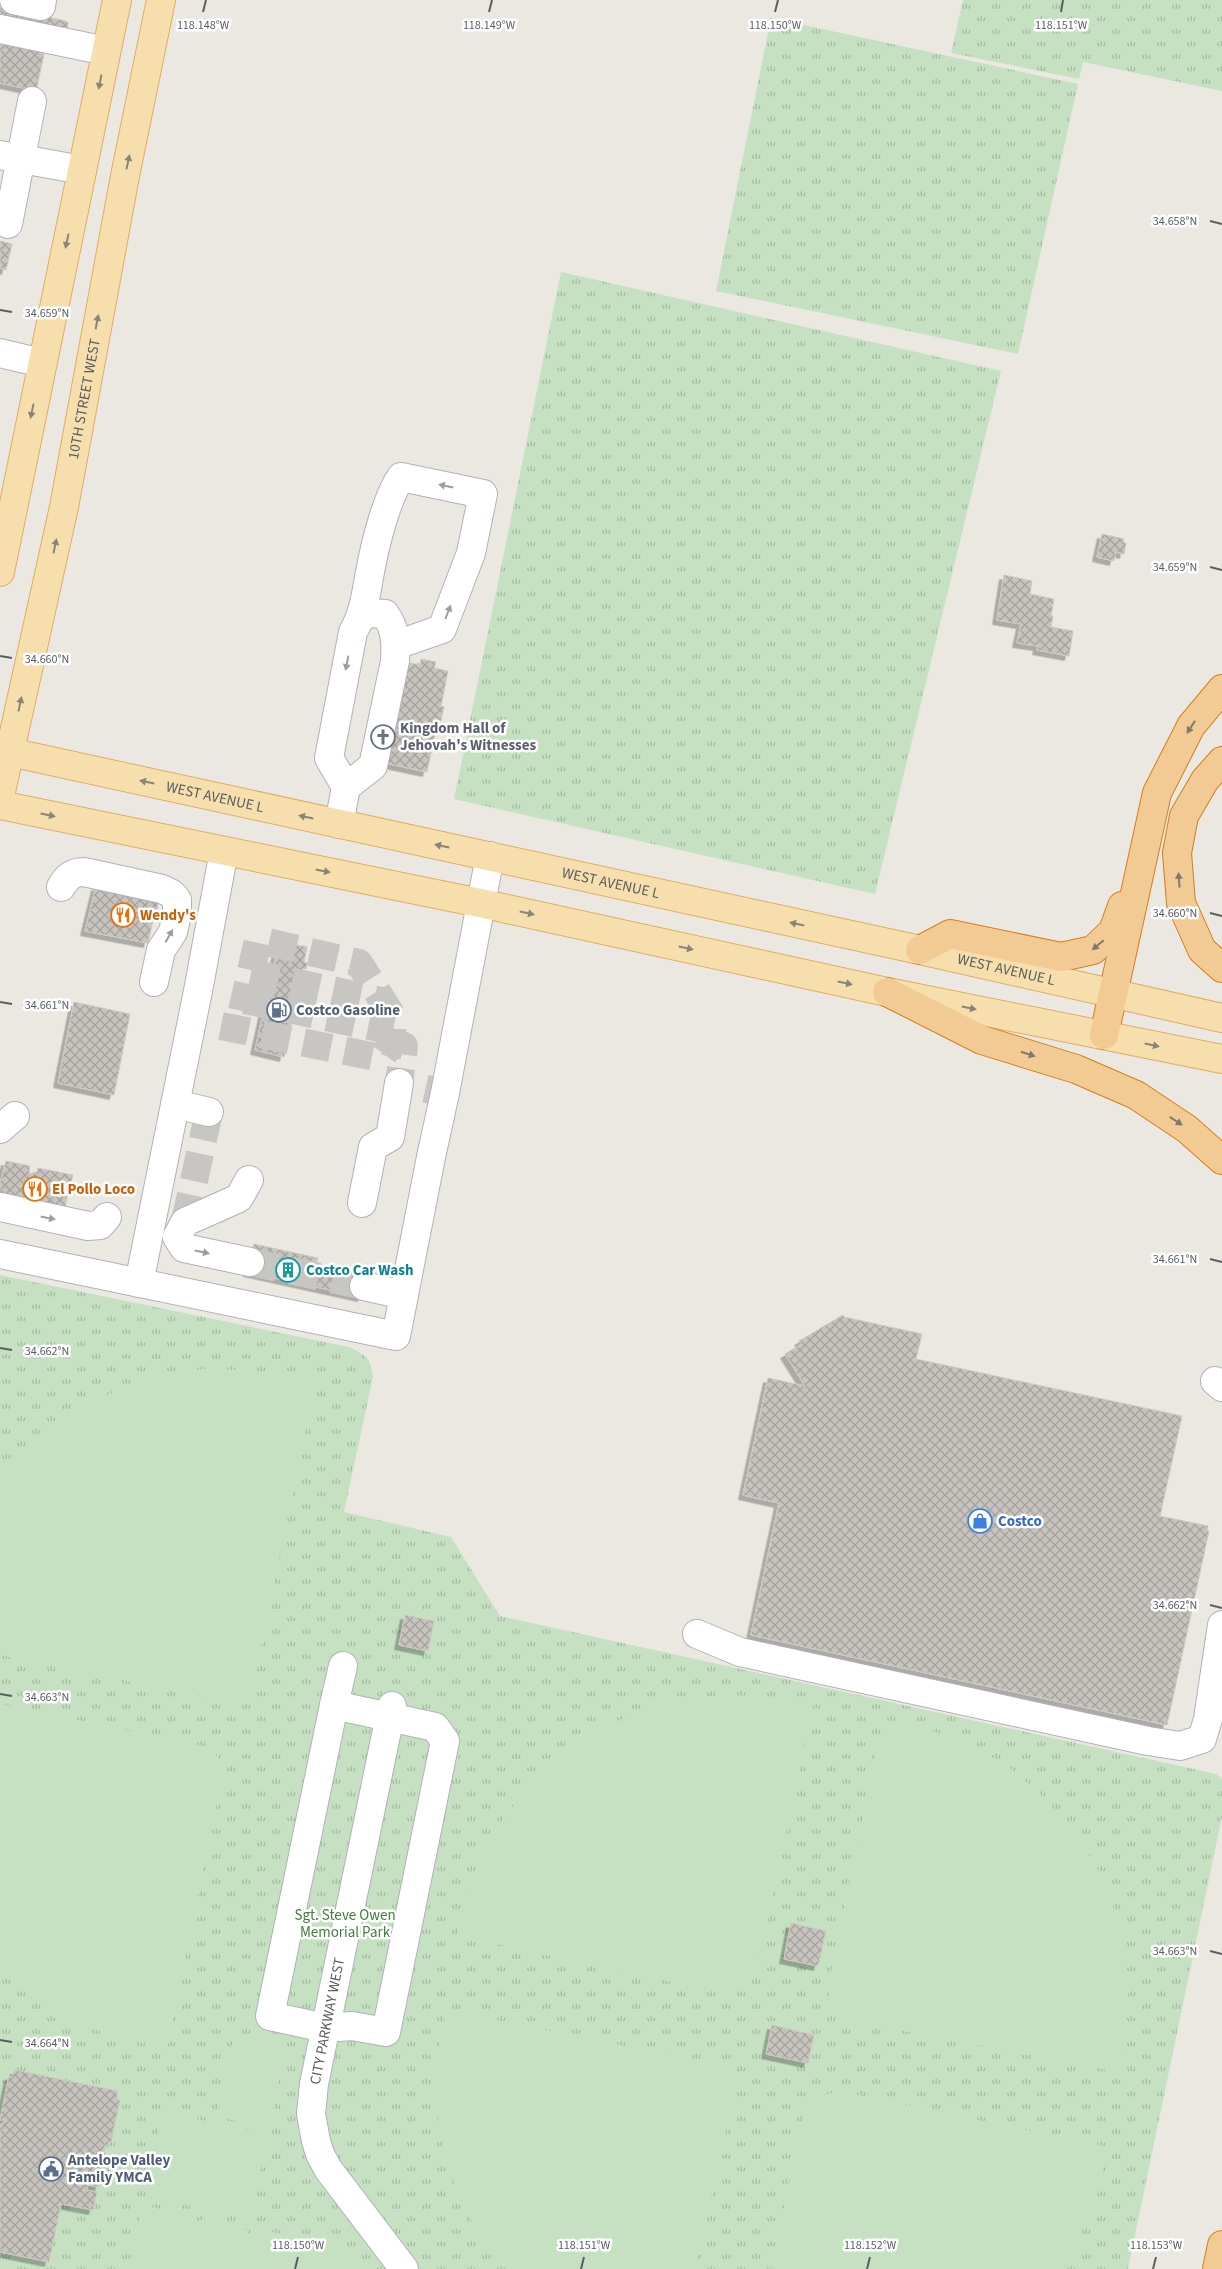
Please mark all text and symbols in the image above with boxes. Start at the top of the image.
text: 118.148°W [177,17,230,34]
text: 118.149°W [463,17,516,34]
text: 118.150°W [749,17,802,34]
text: 118.151°W [1035,17,1088,34]
one-way arrow [95,74,103,90]
one-way arrow [124,154,132,170]
text: 34.658°N [1153,213,1197,230]
one-way arrow [63,234,71,250]
text: 34.659°N [25,305,69,322]
one-way arrow [94,313,102,329]
street label: 10TH STREET WEST [63,337,106,461]
one-way arrow [28,404,36,420]
one-way arrow [438,482,453,490]
one-way arrow [52,537,60,553]
text: 34.659°N [1153,559,1197,576]
one-way arrow [444,604,452,619]
text: 34.660°N [25,651,69,668]
one-way arrow [343,655,351,671]
one-way arrow [16,697,24,712]
place label: Kingdom Hall of Jehovah's Witnesses [400,718,537,756]
one-way arrow [1187,721,1196,734]
church icon: Kingdom Hall of Jehovah's Witnesses [370,724,396,750]
street label: WEST AVENUE L [164,776,266,818]
one-way arrow [140,778,155,786]
one-way arrow [40,811,56,819]
one-way arrow [298,812,314,820]
one-way arrow [434,842,449,850]
street label: WEST AVENUE L [560,862,662,904]
one-way arrow [315,868,331,876]
one-way arrow [1175,872,1183,888]
restaurant icon: Wendy's [110,902,136,928]
place label: Wendy's [140,905,196,926]
text: 34.660°N [1153,905,1197,922]
one-way arrow [520,910,536,918]
one-way arrow [790,920,805,928]
one-way arrow [165,929,173,944]
one-way arrow [1091,939,1104,950]
one-way arrow [678,944,694,952]
street label: WEST AVENUE L [955,949,1057,991]
one-way arrow [837,979,853,987]
text: 34.661°N [25,997,69,1014]
fuel station icon: Costco Gasoline [266,997,292,1023]
place label: Costco Gasoline [296,1000,400,1021]
one-way arrow [962,1004,977,1012]
one-way arrow [1144,1041,1159,1049]
one-way arrow [1021,1051,1036,1059]
one-way arrow [1169,1116,1182,1126]
restaurant icon: El Pollo Loco [22,1176,48,1202]
place label: El Pollo Loco [52,1179,135,1200]
one-way arrow [40,1214,55,1222]
one-way arrow [194,1248,209,1256]
text: 34.661°N [1153,1251,1197,1268]
building icon: Costco Car Wash [275,1257,301,1283]
place label: Costco Car Wash [306,1260,413,1281]
text: 34.662°N [25,1343,69,1360]
shop icon: Costco [967,1508,993,1534]
place label: Costco [998,1511,1042,1532]
text: 34.662°N [1153,1597,1197,1614]
text: 34.663°N [25,1689,69,1706]
park label: Sgt. Steve Owen Memorial Park [294,1905,396,1943]
text: 34.663°N [1153,1943,1197,1960]
street label: CITY PARKWAY WEST [305,1956,350,2086]
text: 34.664°N [25,2035,69,2052]
place label: Antelope Valley Family YMCA [67,2150,170,2188]
public building icon: Antelope Valley Family YMCA [38,2156,64,2182]
text: 118.150°W [272,2237,325,2254]
text: 118.151°W [558,2237,611,2254]
text: 118.152°W [844,2237,897,2254]
text: 118.153°W [1130,2237,1183,2254]

